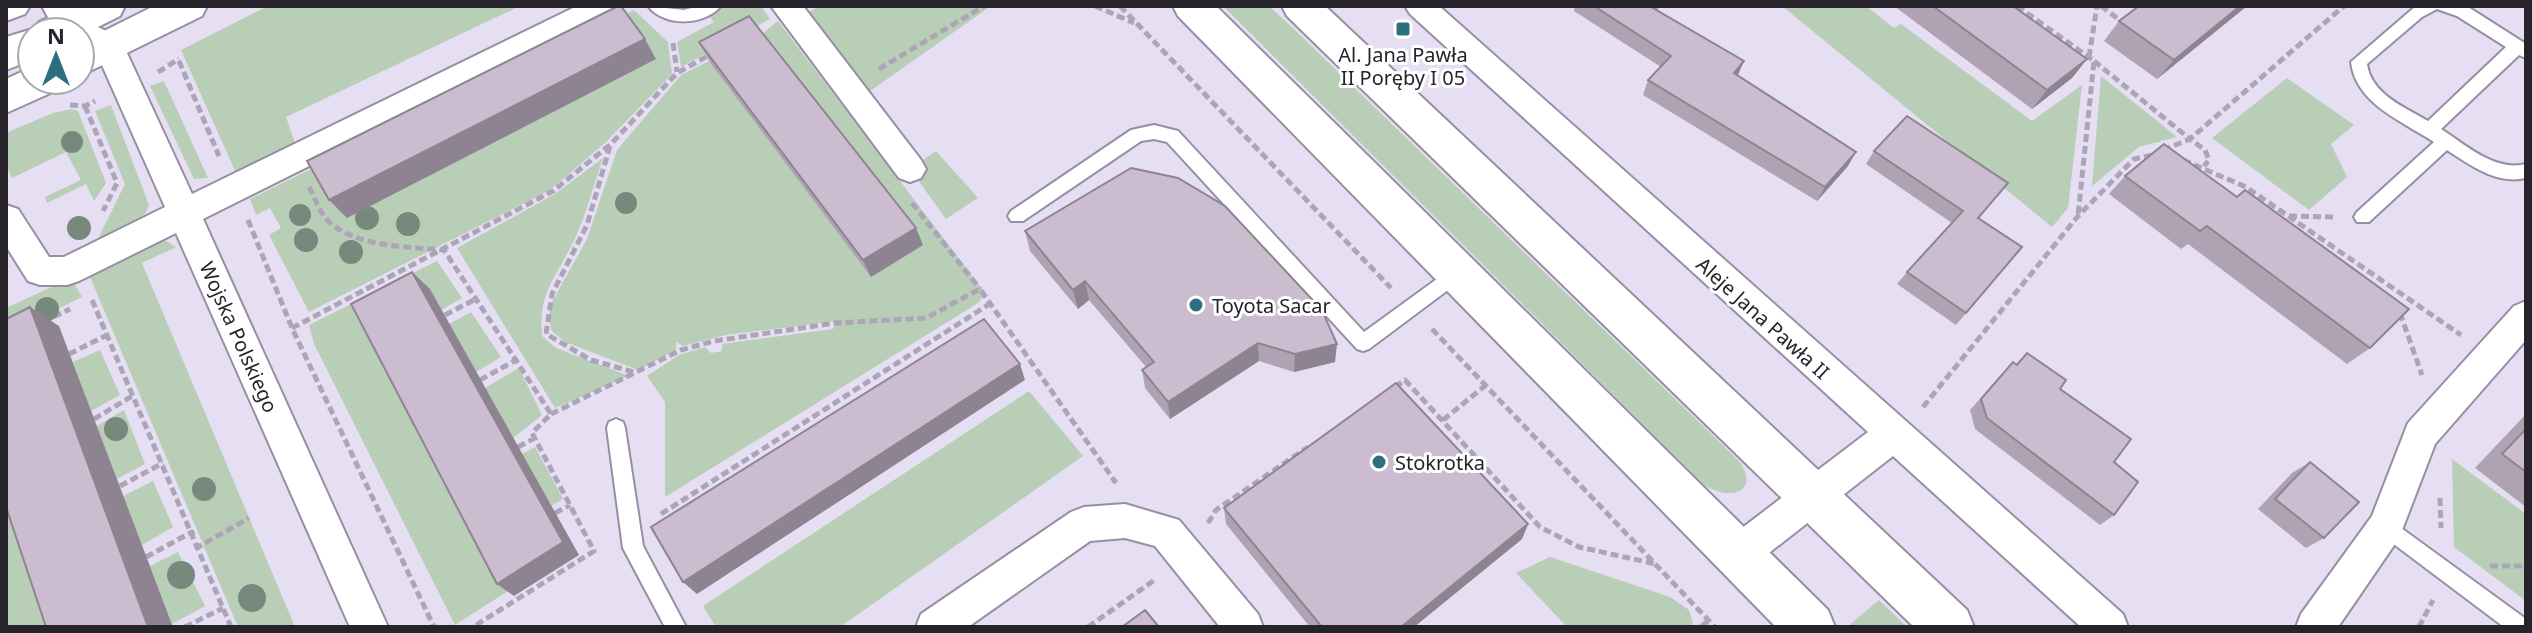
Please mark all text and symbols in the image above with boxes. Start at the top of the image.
north arrow [16,16,96,96]
text: N [47,20,65,50]
marker: Al. Jana Pawła II Poręby I 05 [1394,20,1412,38]
place label: Al. Jana Pawła II Poręby I 05 [1338,41,1468,91]
street label: Aleje Jana Pawła II [1691,251,1835,385]
street label: Wojska Polskiego [194,257,284,417]
place label: Toyota Sacar [1212,292,1331,319]
marker: Toyota Sacar [1187,296,1205,314]
place label: Stokrotka [1395,449,1485,476]
marker: Stokrotka [1370,453,1388,471]

